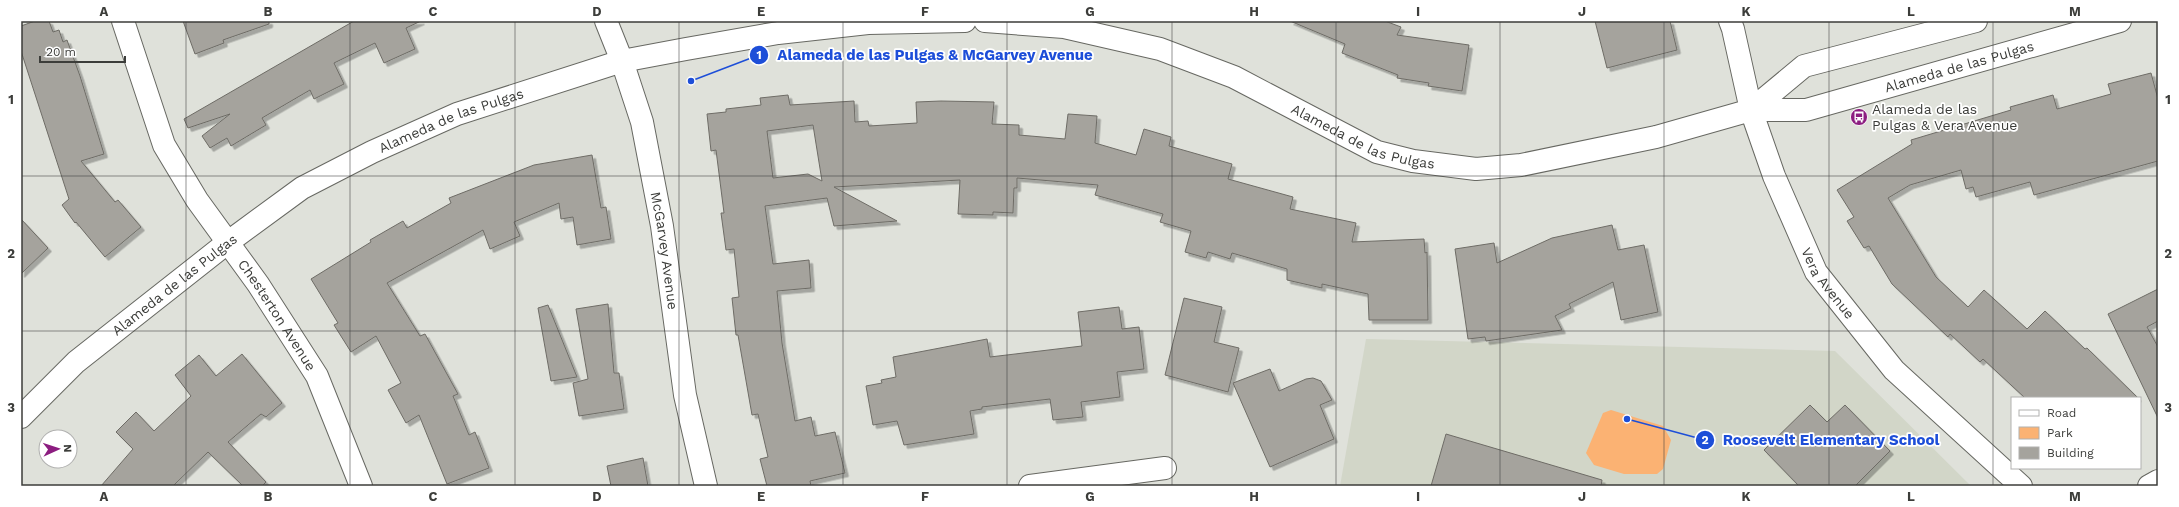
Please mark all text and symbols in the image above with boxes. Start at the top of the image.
text: A [100,4,109,19]
text: B [264,4,273,19]
text: C [429,4,438,19]
text: D [592,4,602,19]
text: E [757,4,765,19]
text: F [921,4,929,19]
text: G [1085,4,1095,19]
text: H [1249,4,1259,19]
text: I [1416,4,1420,19]
text: J [1578,4,1586,19]
text: K [1741,4,1751,19]
text: L [1907,4,1915,19]
text: M [2069,4,2081,19]
scale bar [40,38,125,64]
street label: Alameda de las Pulgas [1883,38,2036,95]
callout: Alameda de las Pulgas & McGarvey Avenue [749,41,1101,68]
text: 20 m [46,45,76,59]
text: Alameda de las Pulgas & McGarvey Avenue [777,46,1093,64]
text: 1 [756,48,762,62]
street label: Alameda de las Pulgas [376,85,525,156]
text: 1 [8,92,14,107]
text: 1 [2165,92,2171,107]
street label: Alameda de las Pulgas [1289,101,1436,172]
place label: Alameda de las Pulgas & Vera Avenue [1872,101,2017,133]
bus stop icon: Alameda de las Pulgas & Vera Avenue [1849,107,1869,127]
street label: McGarvey Avenue [648,190,681,311]
street label: Alameda de las Pulgas [109,231,240,339]
street label: Vera Avenue [1798,245,1858,322]
text: 2 [7,246,15,261]
text: 2 [2164,246,2172,261]
street label: Chesterton Avenue [235,256,319,374]
legend [2011,397,2141,469]
text: 3 [7,400,15,415]
text: 3 [2164,400,2172,415]
text: Road [2047,406,2076,420]
callout: Roosevelt Elementary School [1695,426,1948,453]
text: Park [2047,426,2073,440]
north arrow [38,429,78,469]
text: Roosevelt Elementary School [1723,431,1939,449]
text: 2 [1701,433,1709,447]
text: N [61,444,74,453]
text: Building [2047,446,2094,460]
text: A [100,489,109,504]
text: B [264,489,273,504]
text: C [429,489,438,504]
text: D [592,489,602,504]
text: E [757,489,765,504]
text: F [921,489,929,504]
text: G [1085,489,1095,504]
text: H [1249,489,1259,504]
text: I [1416,489,1420,504]
text: J [1578,489,1586,504]
text: K [1741,489,1751,504]
text: L [1907,489,1915,504]
text: M [2069,489,2081,504]

